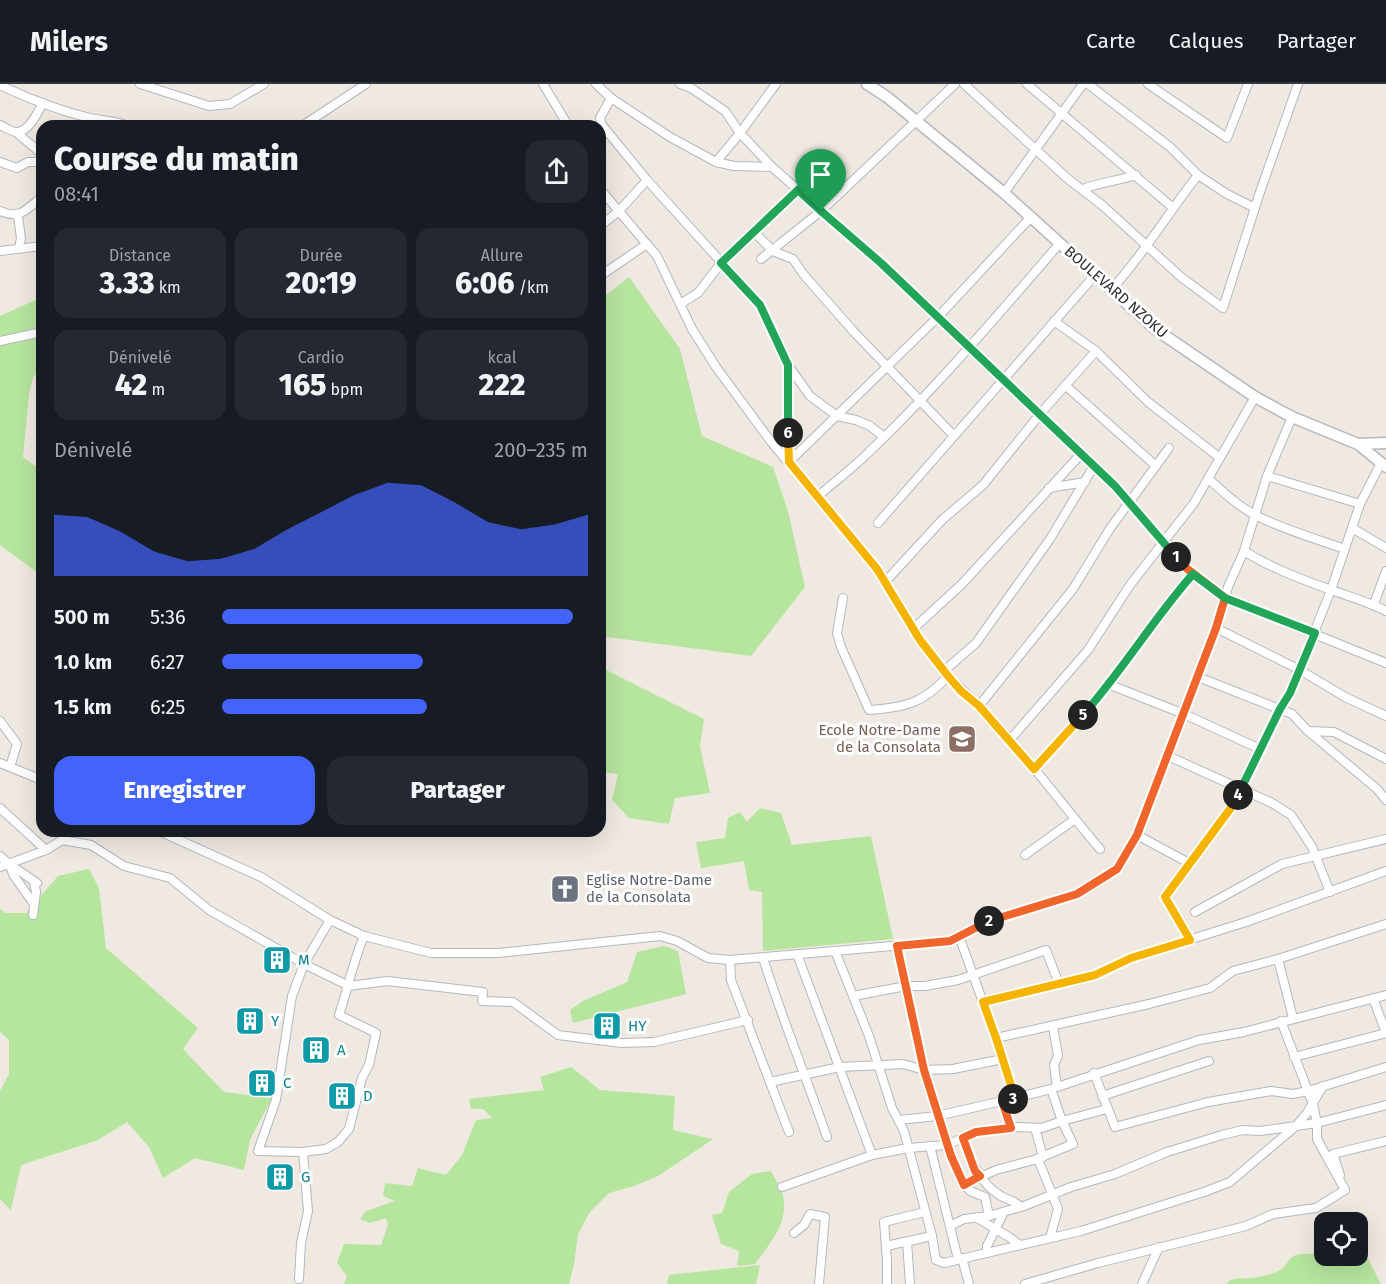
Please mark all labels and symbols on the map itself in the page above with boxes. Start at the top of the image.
pin [795,149,846,211]
street label: BOULEVARD NZOKU [1061,242,1171,342]
pin: 6 [773,418,803,448]
pin: 1 [1161,542,1191,572]
pin: 5 [1068,700,1098,730]
place label: Ecole Notre-Dame de la Consolata [818,721,941,756]
school or university icon: Ecole Notre-Dame de la Consolata [946,723,978,755]
pin: 4 [1223,780,1253,810]
place label: Eglise Notre-Dame de la Consolata [586,871,712,906]
church icon: Eglise Notre-Dame de la Consolata [549,873,581,905]
pin: 2 [974,906,1004,936]
building icon: M [261,944,293,976]
place label: M [298,951,310,969]
building icon: Y [234,1005,266,1037]
building icon: HY [591,1010,623,1042]
place label: Y [271,1012,280,1030]
place label: HY [628,1017,647,1035]
building icon: A [300,1034,332,1066]
place label: A [337,1041,346,1059]
building icon: C [246,1067,278,1099]
place label: C [283,1074,292,1092]
building icon: D [326,1080,358,1112]
pin: 3 [998,1084,1028,1114]
place label: D [363,1087,373,1105]
building icon: G [264,1161,296,1193]
place label: G [301,1168,310,1186]

